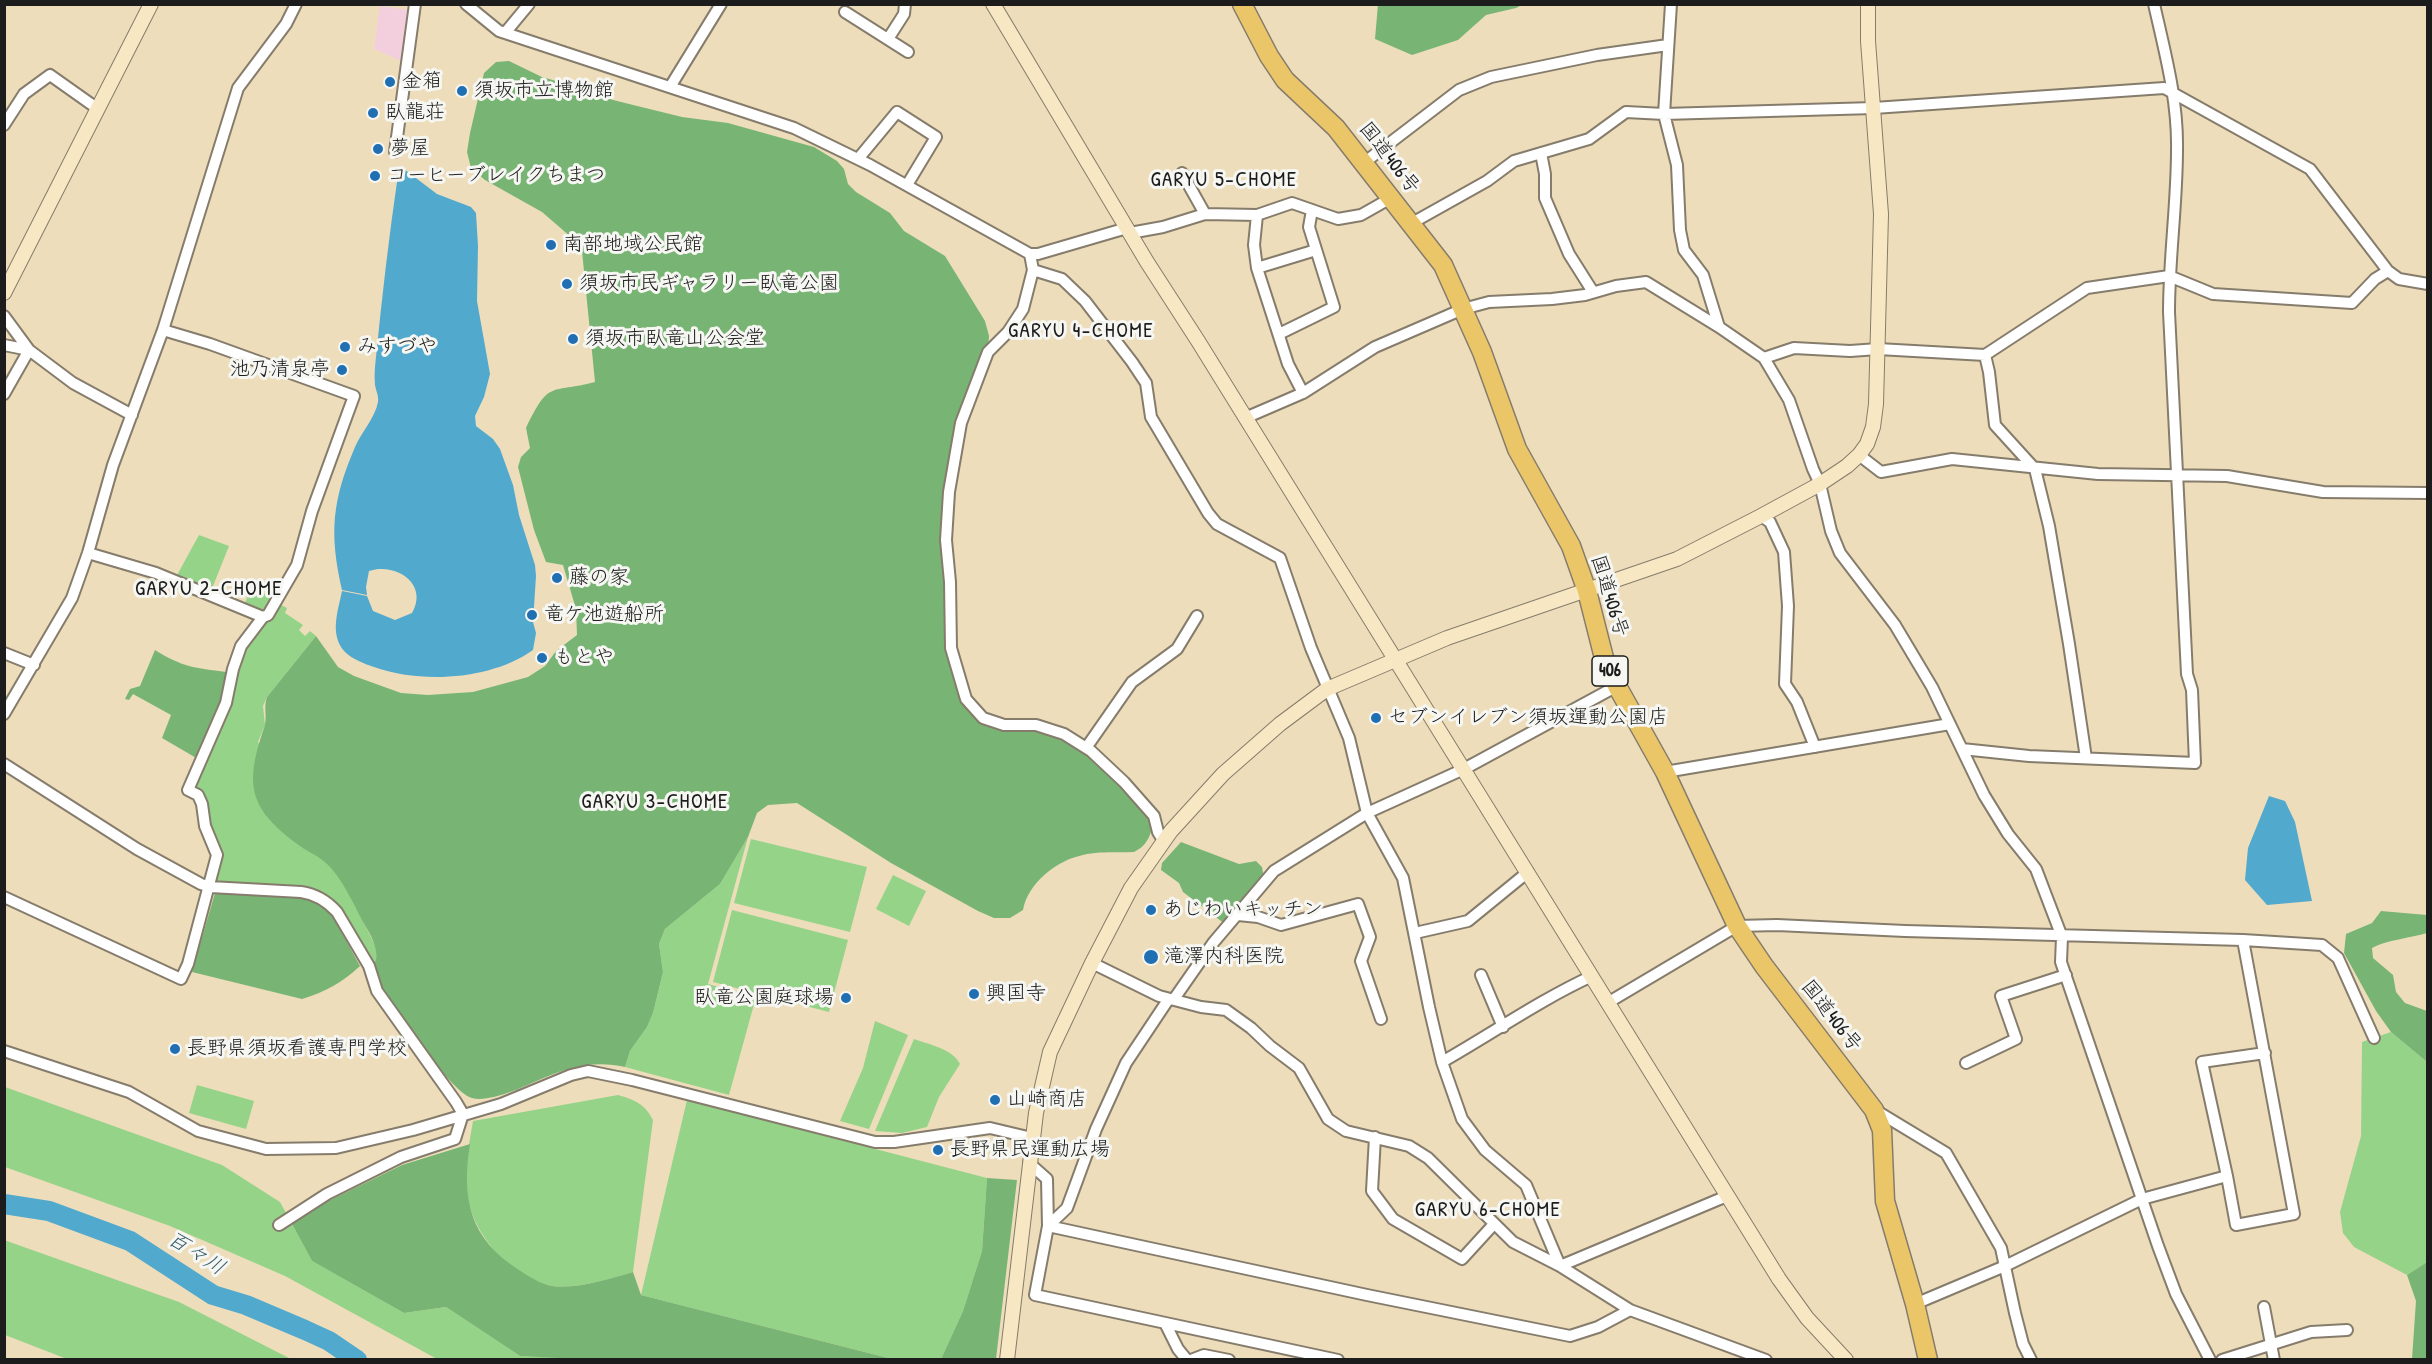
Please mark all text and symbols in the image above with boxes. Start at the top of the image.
place label: 金箱 [402,70,442,94]
marker: 金箱 [383,75,397,89]
place label: 須坂市立博物館 [474,79,614,103]
marker: 須坂市立博物館 [455,84,469,98]
place label: 臥龍荘 [385,101,445,125]
marker: 臥龍荘 [366,106,380,120]
street label: 国道406号 [1354,117,1424,199]
place label: 夢屋 [390,137,430,161]
marker: 夢屋 [371,142,385,156]
place label: コーヒーブレイクちまつ [387,164,606,188]
district label: GARYU 5-CHOME [1150,167,1298,193]
marker: コーヒーブレイクちまつ [368,169,382,183]
place label: 南部地域公民館 [563,233,703,257]
marker: 南部地域公民館 [544,238,558,252]
place label: 須坂市民ギャラリー臥竜公園 [579,272,839,296]
marker: 須坂市民ギャラリー臥竜公園 [560,277,574,291]
district label: GARYU 4-CHOME [1008,318,1154,344]
place label: 須坂市臥竜山公会堂 [585,327,765,351]
marker: 須坂市臥竜山公会堂 [566,332,580,346]
place label: みすづや [357,335,437,359]
marker: みすづや [338,340,352,354]
place label: 池乃清泉亭 [230,358,330,382]
marker: 池乃清泉亭 [335,363,349,377]
street label: 国道406号 [1585,552,1633,640]
place label: 藤の家 [569,566,629,590]
marker: 藤の家 [550,571,564,585]
district label: GARYU 2-CHOME [135,576,283,602]
place label: 竜ケ池遊船所 [544,603,664,627]
marker: 竜ケ池遊船所 [525,608,539,622]
place label: もとや [554,646,614,670]
marker: もとや [535,651,549,665]
road number: 406 [1592,656,1628,686]
place label: セブンイレブン須坂運動公園店 [1388,706,1668,730]
marker: セブンイレブン須坂運動公園店 [1369,711,1383,725]
district label: GARYU 3-CHOME [581,789,729,815]
place label: あじわいキッチン [1163,898,1323,922]
marker: あじわいキッチン [1144,903,1158,917]
place label: 滝澤内科医院 [1164,945,1284,969]
marker: 滝澤内科医院 [1142,948,1160,966]
street label: 国道406号 [1796,975,1866,1057]
place label: 興国寺 [986,982,1046,1006]
place label: 臥竜公園庭球場 [694,986,834,1010]
marker: 興国寺 [967,987,981,1001]
marker: 臥竜公園庭球場 [839,991,853,1005]
place label: 長野県須坂看護専門学校 [187,1037,407,1061]
marker: 長野県須坂看護専門学校 [168,1042,182,1056]
place label: 山崎商店 [1007,1088,1087,1112]
marker: 山崎商店 [988,1093,1002,1107]
place label: 長野県民運動広場 [950,1138,1110,1162]
marker: 長野県民運動広場 [931,1143,945,1157]
district label: GARYU 6-CHOME [1415,1197,1561,1223]
water label: 百々川 [163,1227,229,1281]

